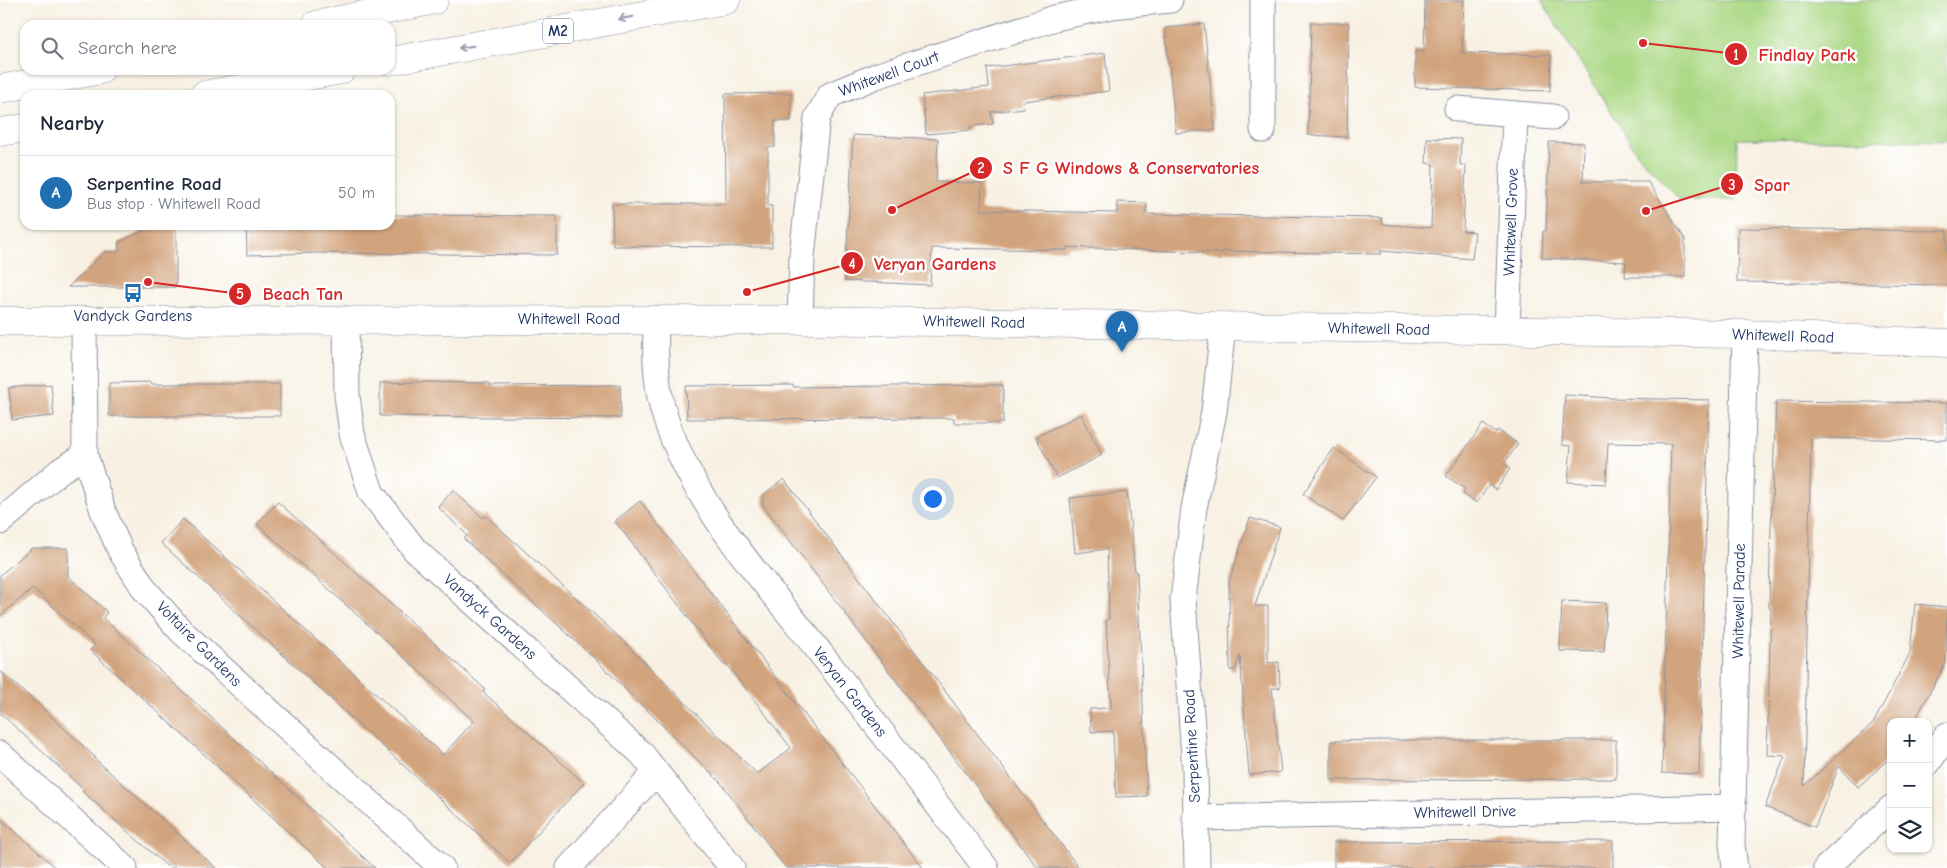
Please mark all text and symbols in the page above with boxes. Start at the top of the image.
one-way arrow [619,14,635,24]
road number: M2 [543,18,573,44]
search box [20,20,395,75]
icon: search [38,34,66,62]
text: Search here [78,37,177,59]
callout: Findlay Park [1724,38,1866,71]
one-way arrow [459,43,475,53]
text: Findlay Park [1758,45,1856,66]
text: 1 [1733,46,1739,64]
street label: Whitewell Court [836,47,942,100]
text: Nearby [40,111,104,135]
callout: S F G Windows & Conservatories [968,151,1270,184]
text: S F G Windows & Conservatories [1003,158,1259,179]
text: 2 [977,159,985,177]
street label: Whitewell Grove [1500,168,1522,276]
callout: Spar [1719,168,1800,201]
text: Serpentine Road [87,173,222,195]
text: Spar [1754,175,1791,196]
text: 3 [1728,176,1736,194]
text: A [52,184,60,202]
text: 50 m [338,184,375,202]
text: Bus stop · Whitewell Road [87,195,261,213]
callout: Veryan Gardens [839,247,1006,280]
text: Veryan Gardens [874,254,996,275]
text: 4 [848,255,856,273]
callout: Beach Tan [227,277,353,310]
bus stop icon: Vandyck Gardens [122,282,144,304]
text: Beach Tan [263,284,343,305]
text: 5 [236,285,244,303]
place label: Vandyck Gardens [74,307,193,325]
street label: Whitewell Road [518,310,620,328]
pin: A [1106,311,1138,352]
street label: Whitewell Road [923,312,1025,332]
street label: Whitewell Road [1328,319,1430,339]
street label: Whitewell Road [1732,325,1834,347]
your location [920,486,946,512]
street label: Whitewell Parade [1729,543,1749,659]
street label: Vandyck Gardens [440,571,540,664]
street label: Voltaire Gardens [153,598,245,690]
street label: Veryan Gardens [809,644,891,741]
street label: Serpentine Road [1180,689,1204,803]
map controls [1887,718,1932,853]
button: + [1887,718,1932,763]
button: − [1887,763,1932,808]
street label: Whitewell Drive [1414,802,1516,822]
button: layers [1887,808,1932,853]

